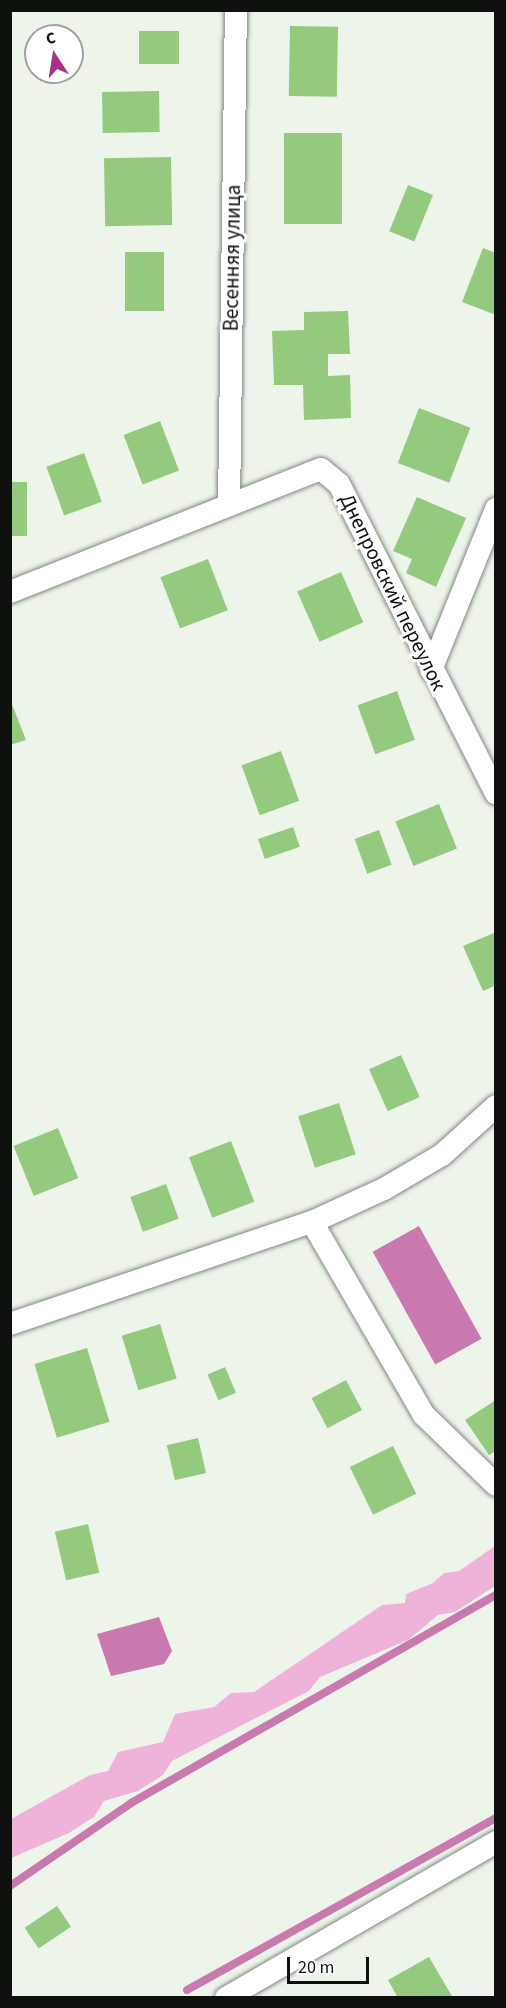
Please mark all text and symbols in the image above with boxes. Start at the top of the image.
north arrow [24,24,84,84]
text: С [44,27,58,50]
street label: Весенняя улица [218,184,246,332]
street label: Днепровский переулок [334,490,452,694]
scale bar [290,1945,372,1983]
text: 20 m [298,1955,334,1980]

